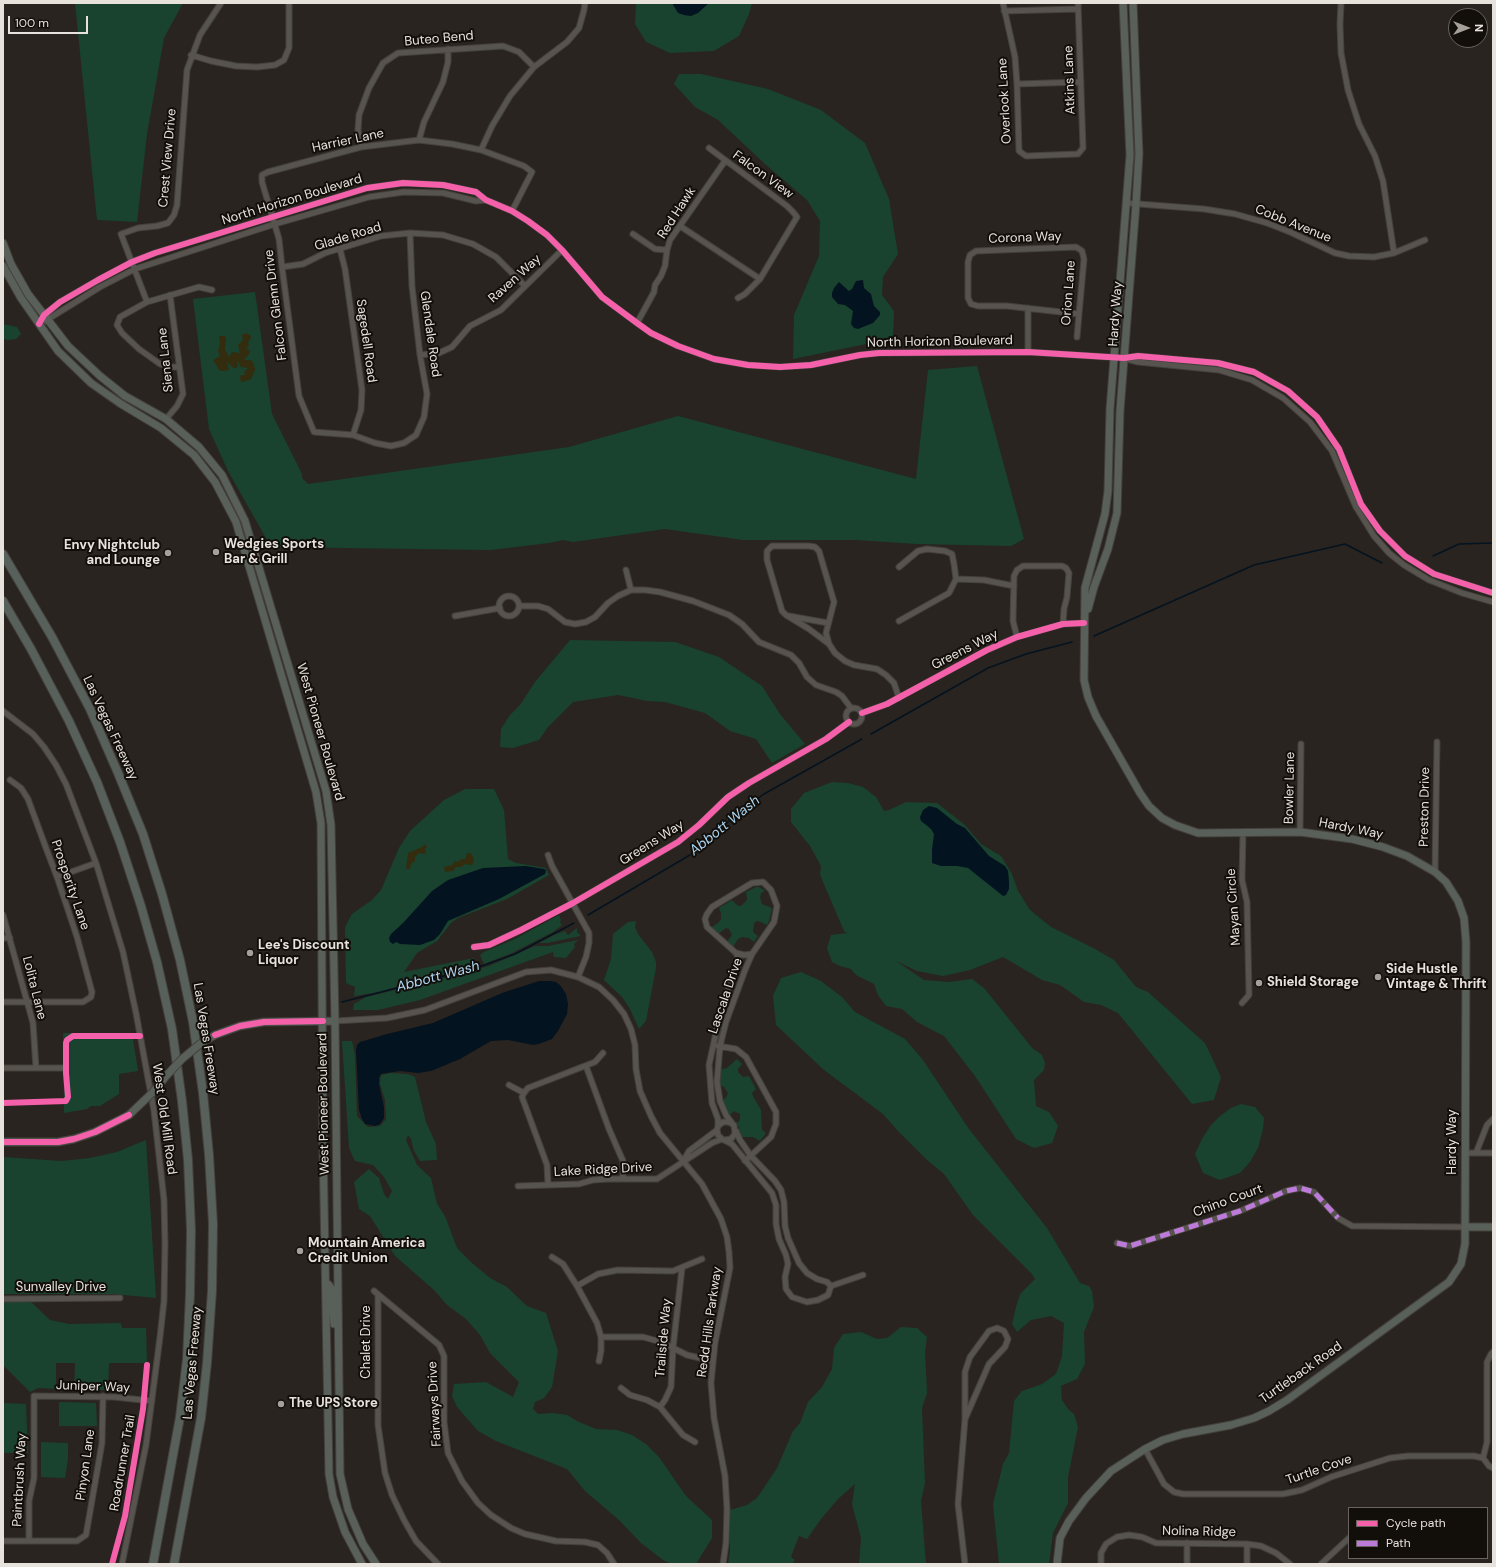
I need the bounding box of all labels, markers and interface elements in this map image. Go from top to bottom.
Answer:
scale bar [10,8,90,34]
north arrow [1448,8,1488,48]
text: 100 m [15,15,49,31]
text: N [1472,24,1486,32]
street label: Buteo Bend [404,28,474,50]
street label: Atkins Lane [1061,45,1079,115]
street label: Overlook Lane [995,58,1015,144]
street label: Crest View Drive [156,108,180,208]
street label: Harrier Lane [311,126,385,156]
street label: Falcon View [730,148,796,202]
street label: North Horizon Boulevard [220,171,364,229]
street label: Red Hawk [655,184,699,242]
street label: Cobb Avenue [1253,202,1333,246]
street label: Glade Road [313,219,383,255]
street label: Corona Way [988,229,1062,247]
street label: Falcon Glenn Drive [261,249,291,361]
street label: Raven Way [486,251,544,307]
street label: Orion Lane [1059,260,1079,326]
street label: Hardy Way [1106,281,1126,347]
street label: Glendale Road [416,290,444,378]
street label: Sagedell Road [352,298,380,384]
street label: Siena Lane [155,327,177,393]
street label: North Horizon Boulevard [867,333,1013,351]
place label: Wedgies Sports Bar & Grill [224,537,324,568]
place label: Envy Nightclub and Lounge [64,538,160,569]
marker: Wedgies Sports Bar & Grill [211,547,221,557]
marker: Envy Nightclub and Lounge [163,548,173,558]
street label: Greens Way [929,627,1001,673]
street label: West Pioneer Boulevard [293,661,347,803]
street label: Las Vegas Freeway [79,673,141,783]
street label: Bowler Lane [1282,752,1298,824]
street label: Preston Drive [1417,767,1433,847]
water label: Abbott Wash [686,793,764,859]
street label: Hardy Way [1317,815,1385,843]
street label: Greens Way [617,817,687,869]
street label: Prosperity Lane [47,838,93,932]
street label: Mayan Circle [1224,868,1244,946]
place label: Lee's Discount Liquor [258,938,350,969]
marker: Lee's Discount Liquor [245,948,255,958]
street label: Lolita Lane [19,955,49,1021]
street label: Lascala Drive [706,956,746,1036]
water label: Abbott Wash [395,958,481,996]
place label: Side Hustle Vintage & Thrift [1386,962,1487,993]
marker: Side Hustle Vintage & Thrift [1373,972,1383,982]
place label: Shield Storage [1267,975,1359,991]
marker: Shield Storage [1254,978,1264,988]
street label: Las Vegas Freeway [189,982,223,1096]
street label: West Pioneer Boulevard [315,1033,333,1175]
street label: West Old Mill Road [148,1062,180,1176]
street label: Hardy Way [1445,1109,1461,1175]
street label: Lake Ridge Drive [553,1160,653,1180]
street label: Chino Court [1191,1181,1265,1221]
place label: Mountain America Credit Union [308,1236,425,1267]
marker: Mountain America Credit Union [295,1246,305,1256]
street label: Redd Hills Parkway [695,1266,725,1378]
street label: Sunvalley Drive [16,1280,106,1296]
street label: Trailside Way [653,1298,675,1378]
street label: Chalet Drive [359,1305,375,1379]
street label: Las Vegas Freeway [180,1306,206,1420]
street label: Turtleback Road [1257,1339,1345,1407]
street label: Fairways Drive [425,1361,445,1447]
street label: Juniper Way [56,1378,130,1396]
place label: The UPS Store [289,1396,378,1412]
marker: The UPS Store [276,1399,286,1409]
street label: Roadrunner Trail [107,1414,139,1512]
street label: Pinyon Lane [73,1428,99,1502]
street label: Paintbrush Way [10,1433,30,1527]
street label: Turtle Cove [1284,1451,1354,1489]
legend [1348,1507,1488,1559]
text: Cycle path [1386,1515,1446,1531]
street label: Nolina Ridge [1162,1524,1236,1540]
text: Path [1386,1535,1411,1551]

